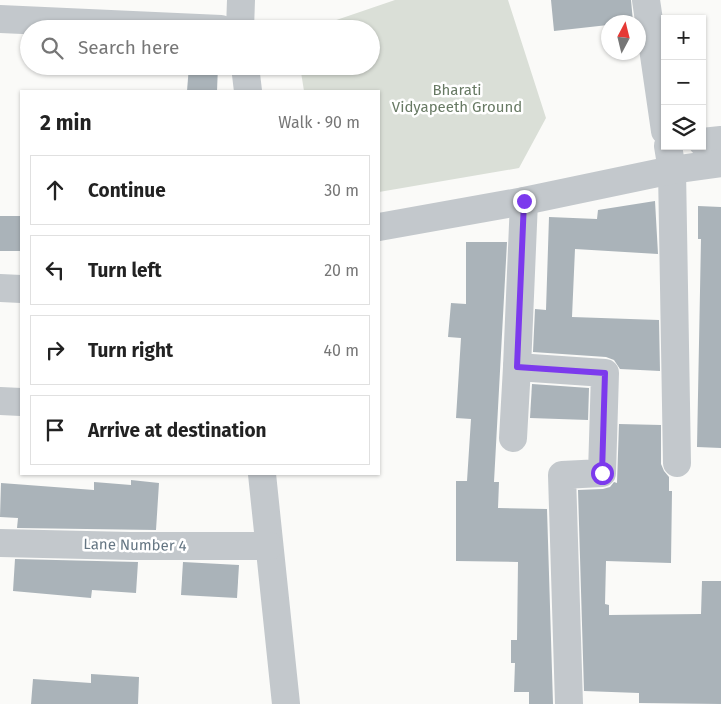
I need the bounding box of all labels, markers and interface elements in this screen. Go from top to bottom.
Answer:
north arrow [601,15,646,60]
map controls [661,15,706,150]
button: + [661,15,706,60]
search box [20,20,380,75]
icon: search [38,34,66,62]
text: Search here [78,36,179,59]
button: − [661,60,706,105]
park label: Bharati Vidyapeeth Ground [392,81,522,116]
button: layers [661,105,706,150]
text: 2 min [40,110,92,136]
text: Walk · 90 m [278,113,360,132]
icon: ahead [41,176,69,204]
text: Continue [88,179,166,202]
text: 30 m [324,181,359,200]
route end [513,190,536,213]
icon: left [41,256,69,284]
text: Turn left [88,259,162,282]
text: 20 m [324,261,359,280]
icon: right [41,336,69,364]
text: Turn right [88,339,173,362]
text: 40 m [324,341,359,360]
icon: arrive [41,416,69,444]
text: Arrive at destination [88,419,267,442]
route start [591,462,614,485]
street label: Lane Number 4 [83,535,187,555]

